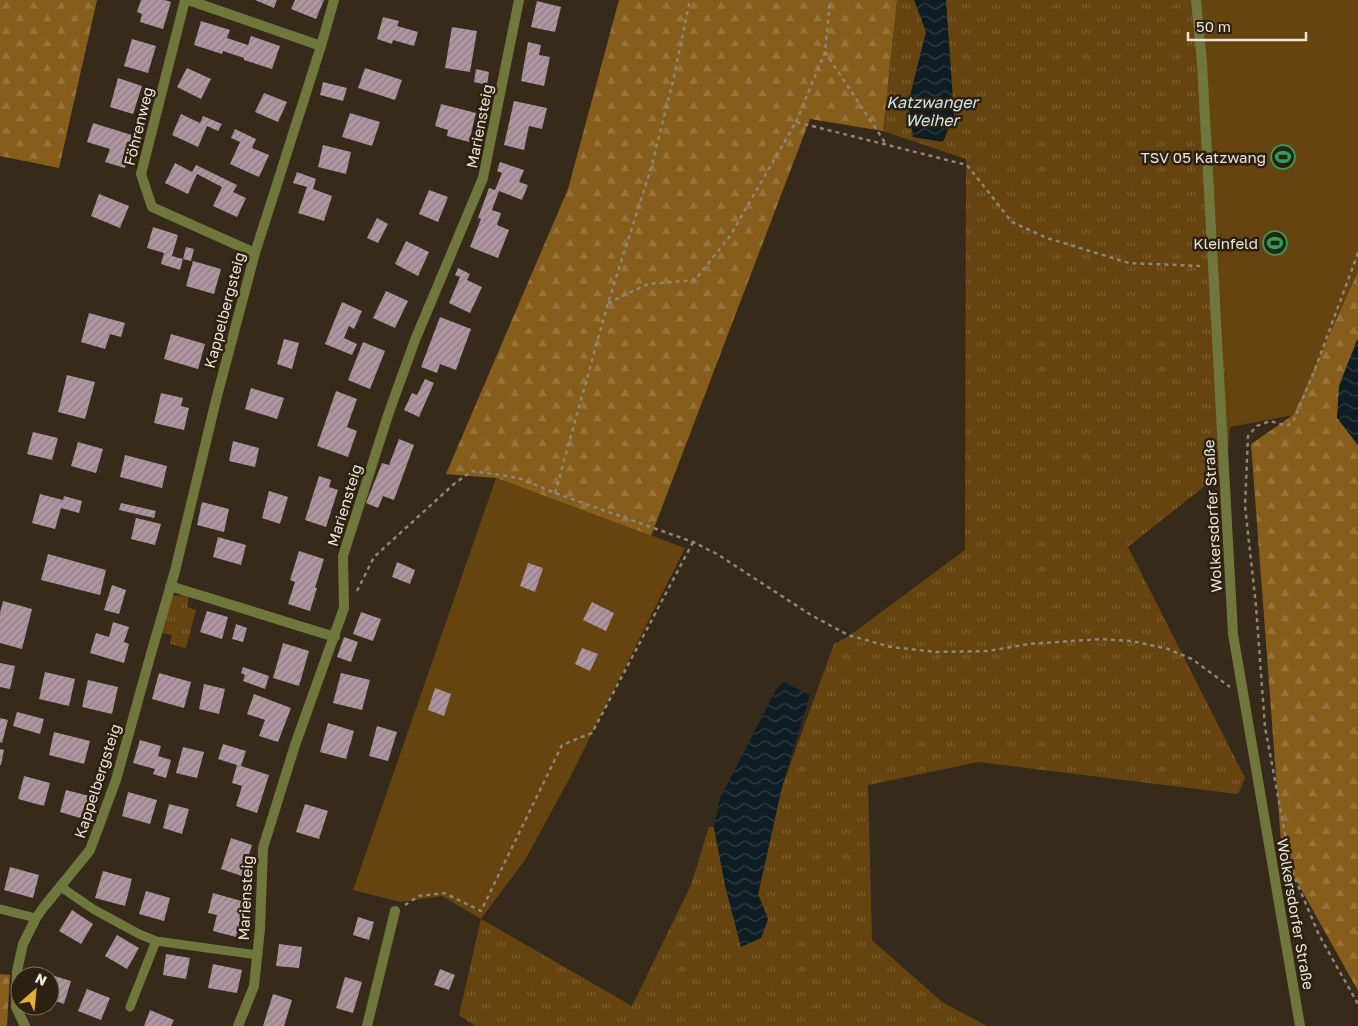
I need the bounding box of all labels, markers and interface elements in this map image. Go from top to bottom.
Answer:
scale bar [1188,10,1306,42]
text: 50 m [1196,17,1231,35]
street label: Mariensteig [462,83,496,169]
street label: Föhrenweg [120,85,156,167]
water label: Katzwanger Weiher [886,92,981,130]
sports icon: TSV 05 Katzwang [1270,144,1296,170]
place label: TSV 05 Katzwang [1141,148,1266,166]
sports icon: Kleinfeld [1262,230,1288,256]
place label: Kleinfeld [1193,234,1258,252]
street label: Kappelbergsteig [200,250,248,370]
street label: Wolkersdorfer Straße [1199,439,1225,593]
street label: Mariensteig [323,462,365,548]
street label: Kappelbergsteig [70,721,124,841]
street label: Wolkersdorfer Straße [1274,837,1318,991]
street label: Mariensteig [234,855,256,941]
north arrow [10,966,60,1016]
text: N [33,969,50,989]

